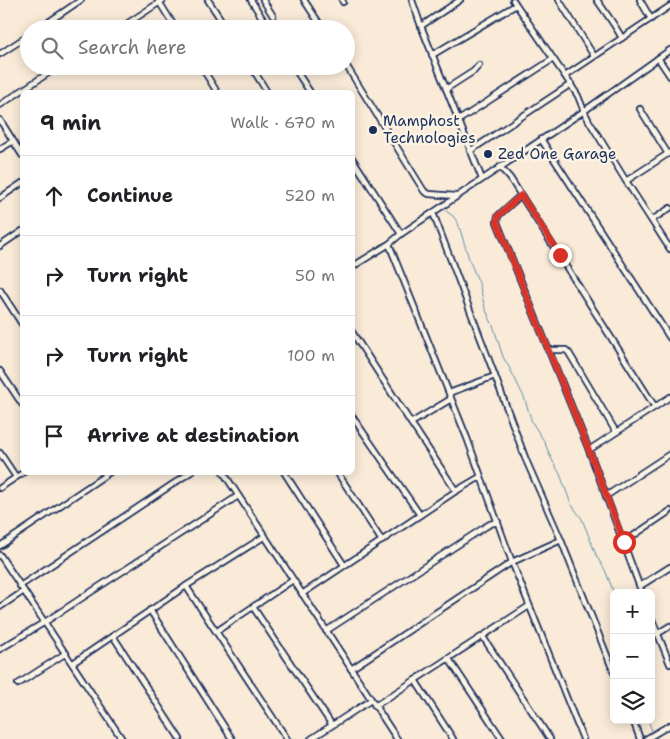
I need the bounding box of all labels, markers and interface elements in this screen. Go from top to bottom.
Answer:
search box [20,20,355,75]
icon: search [38,34,66,62]
text: Search here [78,35,187,60]
text: 9 min [40,109,101,137]
place label: Mamphost Technologies [383,111,476,148]
text: Walk · 670 m [230,112,335,133]
marker: Mamphost Technologies [367,124,379,136]
place label: Zed One Garage [498,144,616,164]
marker: Zed One Garage [482,148,494,160]
icon: ahead [40,182,68,210]
text: Continue [87,183,173,208]
text: 520 m [285,185,335,206]
route end [549,244,572,267]
icon: right [40,262,68,290]
text: Turn right [87,263,188,288]
text: 50 m [295,265,335,286]
icon: right [40,342,68,370]
text: Turn right [87,343,188,368]
text: 100 m [287,345,335,366]
icon: arrive [40,422,68,450]
text: Arrive at destination [87,423,299,448]
route start [613,531,636,554]
map controls [610,589,655,724]
button: + [610,589,655,634]
button: − [610,634,655,679]
button: layers [610,679,655,724]

